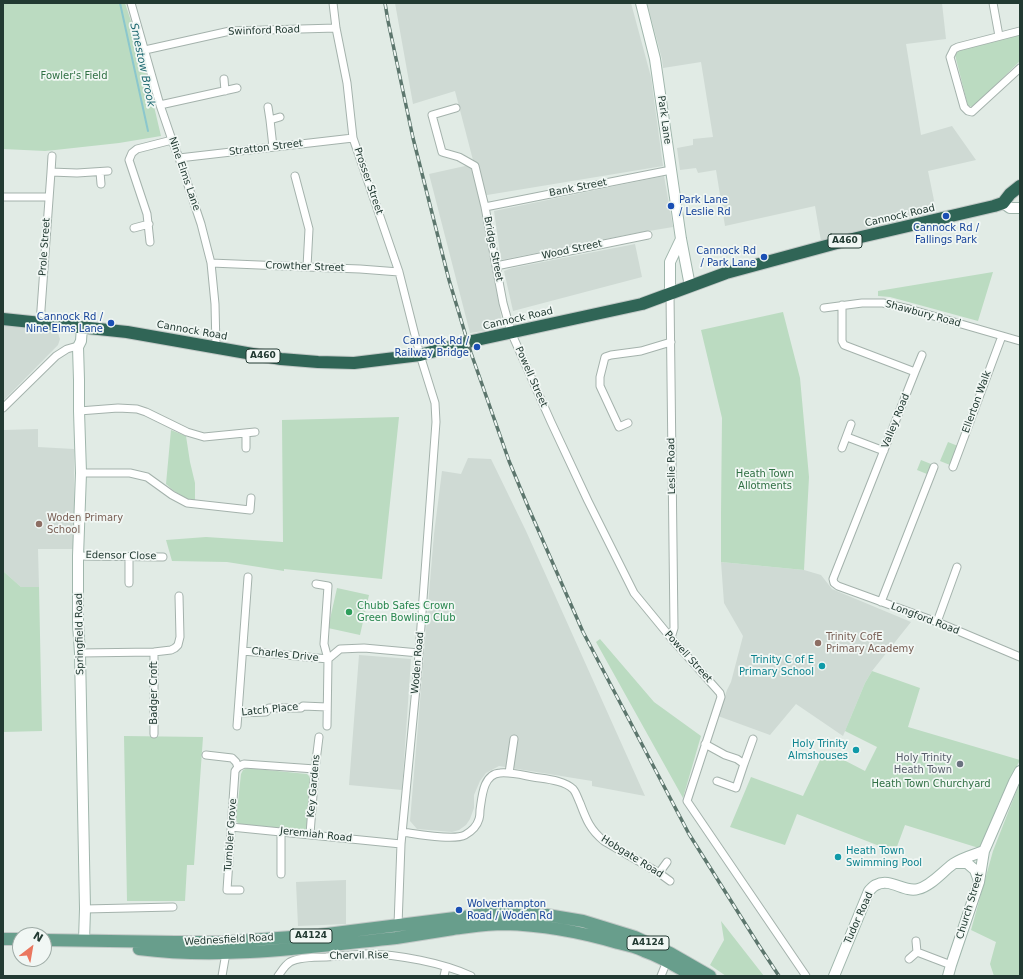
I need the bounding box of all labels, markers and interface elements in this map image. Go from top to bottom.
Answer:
water label: Smestow Brook [127,22,157,108]
street label: Swinford Road [228,24,300,38]
park label: Fowler's Field [41,70,107,82]
street label: Park Lane [655,95,673,145]
street label: Nine Elms Lane [166,135,202,213]
street label: Stratton Street [228,138,304,158]
street label: Prosser Street [351,146,385,216]
street label: Bank Street [548,177,608,199]
place label: Park Lane / Leslie Rd [679,194,730,218]
marker: Park Lane / Leslie Rd [666,201,676,211]
street label: Cannock Road [864,202,936,230]
marker: Cannock Rd / Fallings Park [941,211,951,221]
street label: Bridge Street [481,215,505,283]
street label: Prole Street [37,217,53,277]
place label: Cannock Rd / Fallings Park [913,222,979,246]
road number: A460 [828,234,862,248]
street label: Wood Street [541,238,603,262]
place label: Cannock Rd / Park Lane [696,245,756,268]
marker: Cannock Rd / Park Lane [759,252,769,262]
street label: Crowther Street [265,260,345,274]
street label: Shawbury Road [884,298,962,330]
street label: Cannock Road [482,305,554,333]
place label: Cannock Rd / Nine Elms Lane [26,311,103,334]
marker: Cannock Rd / Nine Elms Lane [106,318,116,328]
street label: Cannock Road [156,319,228,343]
place label: Cannock Rd / Railway Bridge [395,335,469,358]
marker: Cannock Rd / Railway Bridge [472,342,482,352]
street label: Powell Street [512,345,550,409]
road number: A460 [246,349,280,363]
street label: Ellerton Walk [960,369,994,435]
street label: Valley Road [880,392,912,450]
street label: Leslie Road [666,438,678,494]
park label: Heath Town Allotments [736,468,794,492]
place label: Woden Primary School [47,512,123,536]
marker: Woden Primary School [34,519,44,529]
street label: Edensor Close [85,549,157,563]
street label: Springfield Road [73,593,87,675]
place label: Chubb Safes Crown Green Bowling Club [357,600,455,624]
street label: Longford Road [889,600,961,638]
marker: Chubb Safes Crown Green Bowling Club [344,607,354,617]
street label: Powell Street [662,629,714,685]
street label: Woden Road [409,631,427,695]
place label: Trinity CofE Primary Academy [826,631,914,654]
marker: Trinity CofE Primary Academy [813,638,823,648]
street label: Charles Drive [251,646,319,664]
place label: Trinity C of E Primary School [739,654,814,678]
street label: Badger Croft [148,661,160,725]
marker: Trinity C of E Primary School [817,661,827,671]
street label: Latch Place [241,701,299,719]
place label: Holy Trinity Almshouses [788,738,848,762]
marker: Holy Trinity Almshouses [851,745,861,755]
place label: Holy Trinity Heath Town [894,752,952,776]
street label: Key Gardens [305,754,323,818]
marker: Holy Trinity Heath Town [955,759,965,769]
park label: Heath Town Churchyard [871,778,991,790]
street label: Tumbler Grove [222,798,240,872]
street label: Jeremiah Road [279,825,353,845]
street label: Hobgate Road [599,833,665,881]
place label: Heath Town Swimming Pool [846,845,922,868]
marker: Heath Town Swimming Pool [833,852,843,862]
street label: Church Street [954,871,986,941]
street label: Tudor Road [842,890,876,946]
place label: Wolverhampton Road / Woden Rd [467,898,553,922]
marker: Wolverhampton Road / Woden Rd [454,905,464,915]
north arrow [12,927,52,967]
text: N [31,929,45,945]
road number: A4124 [290,929,332,943]
street label: Wednesfield Road [184,932,274,948]
road number: A4124 [627,936,669,950]
street label: Chervil Rise [329,949,389,963]

